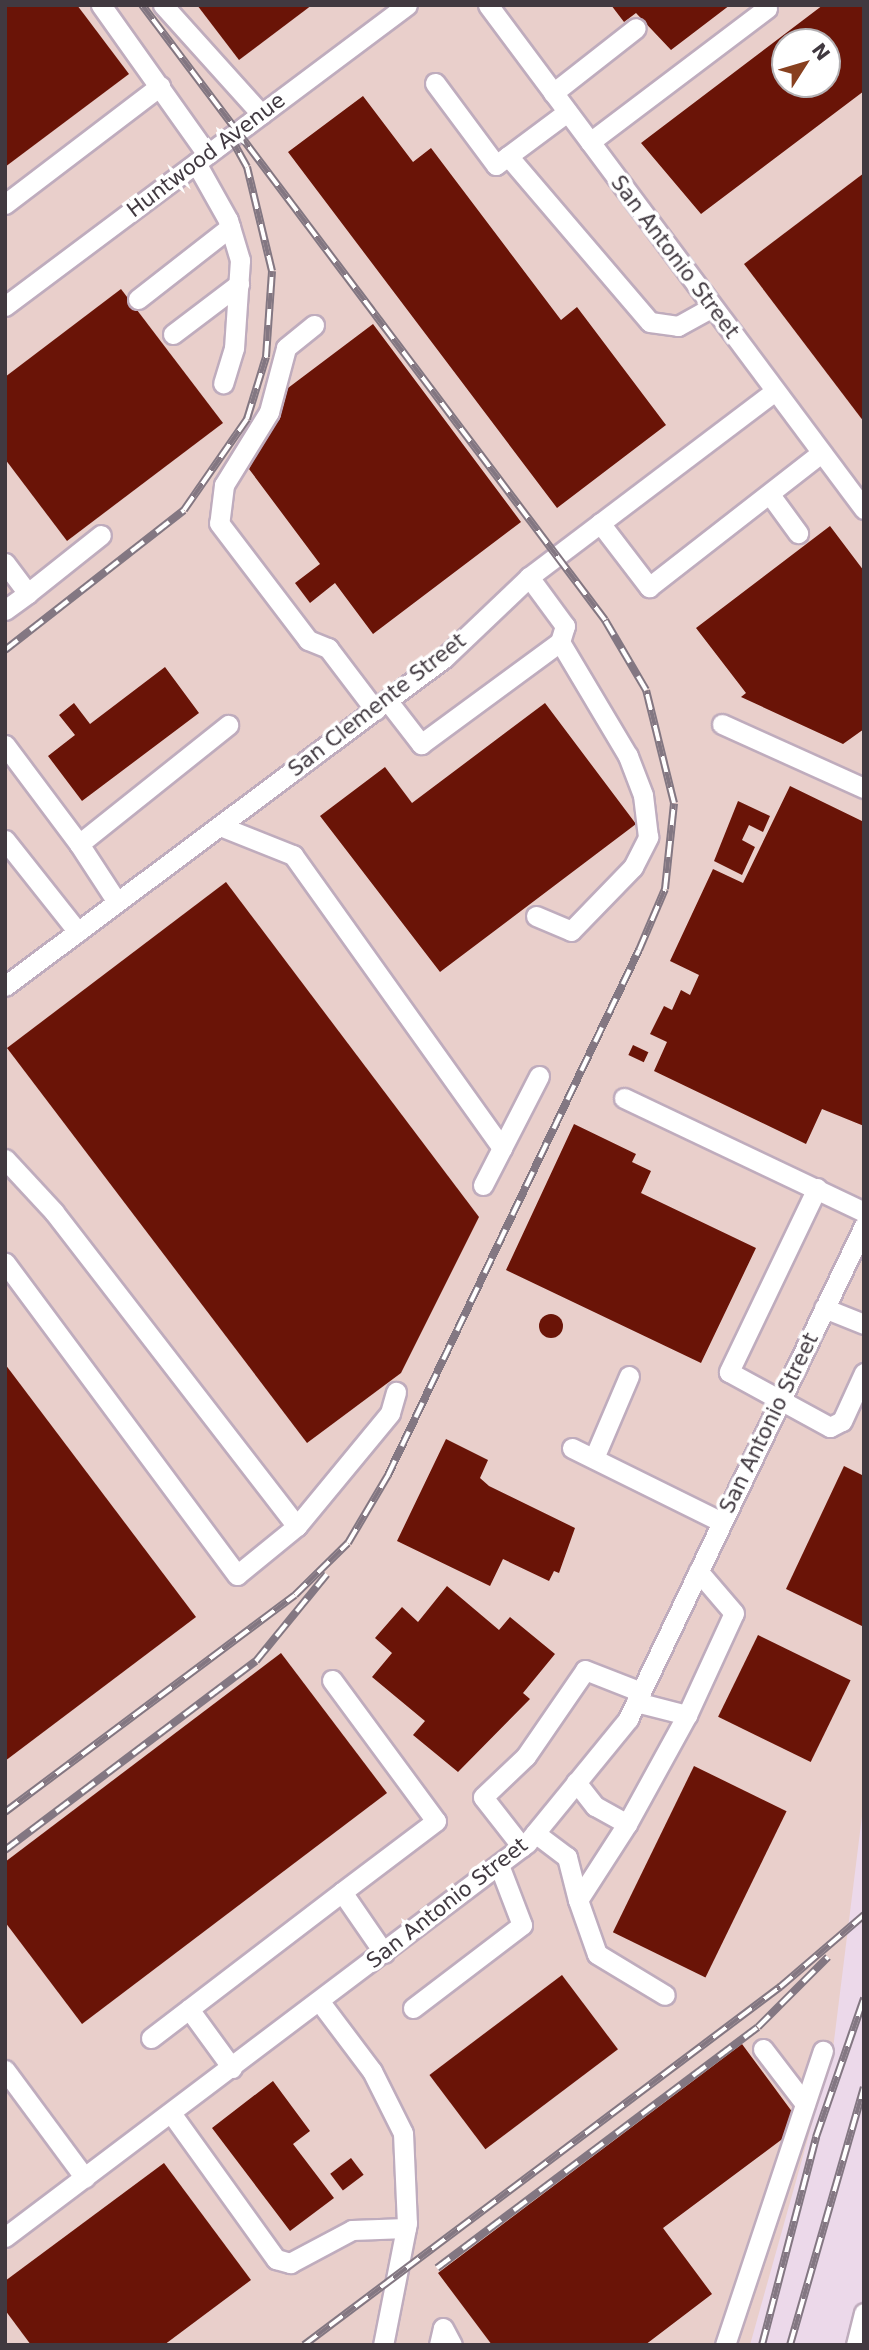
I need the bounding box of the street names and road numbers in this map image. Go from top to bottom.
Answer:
street label: Huntwood Avenue [122,87,290,223]
street label: San Antonio Street [606,171,744,343]
street label: San Clemente Street [283,628,471,782]
street label: San Antonio Street [714,1329,824,1517]
street label: San Antonio Street [361,1832,533,1974]

